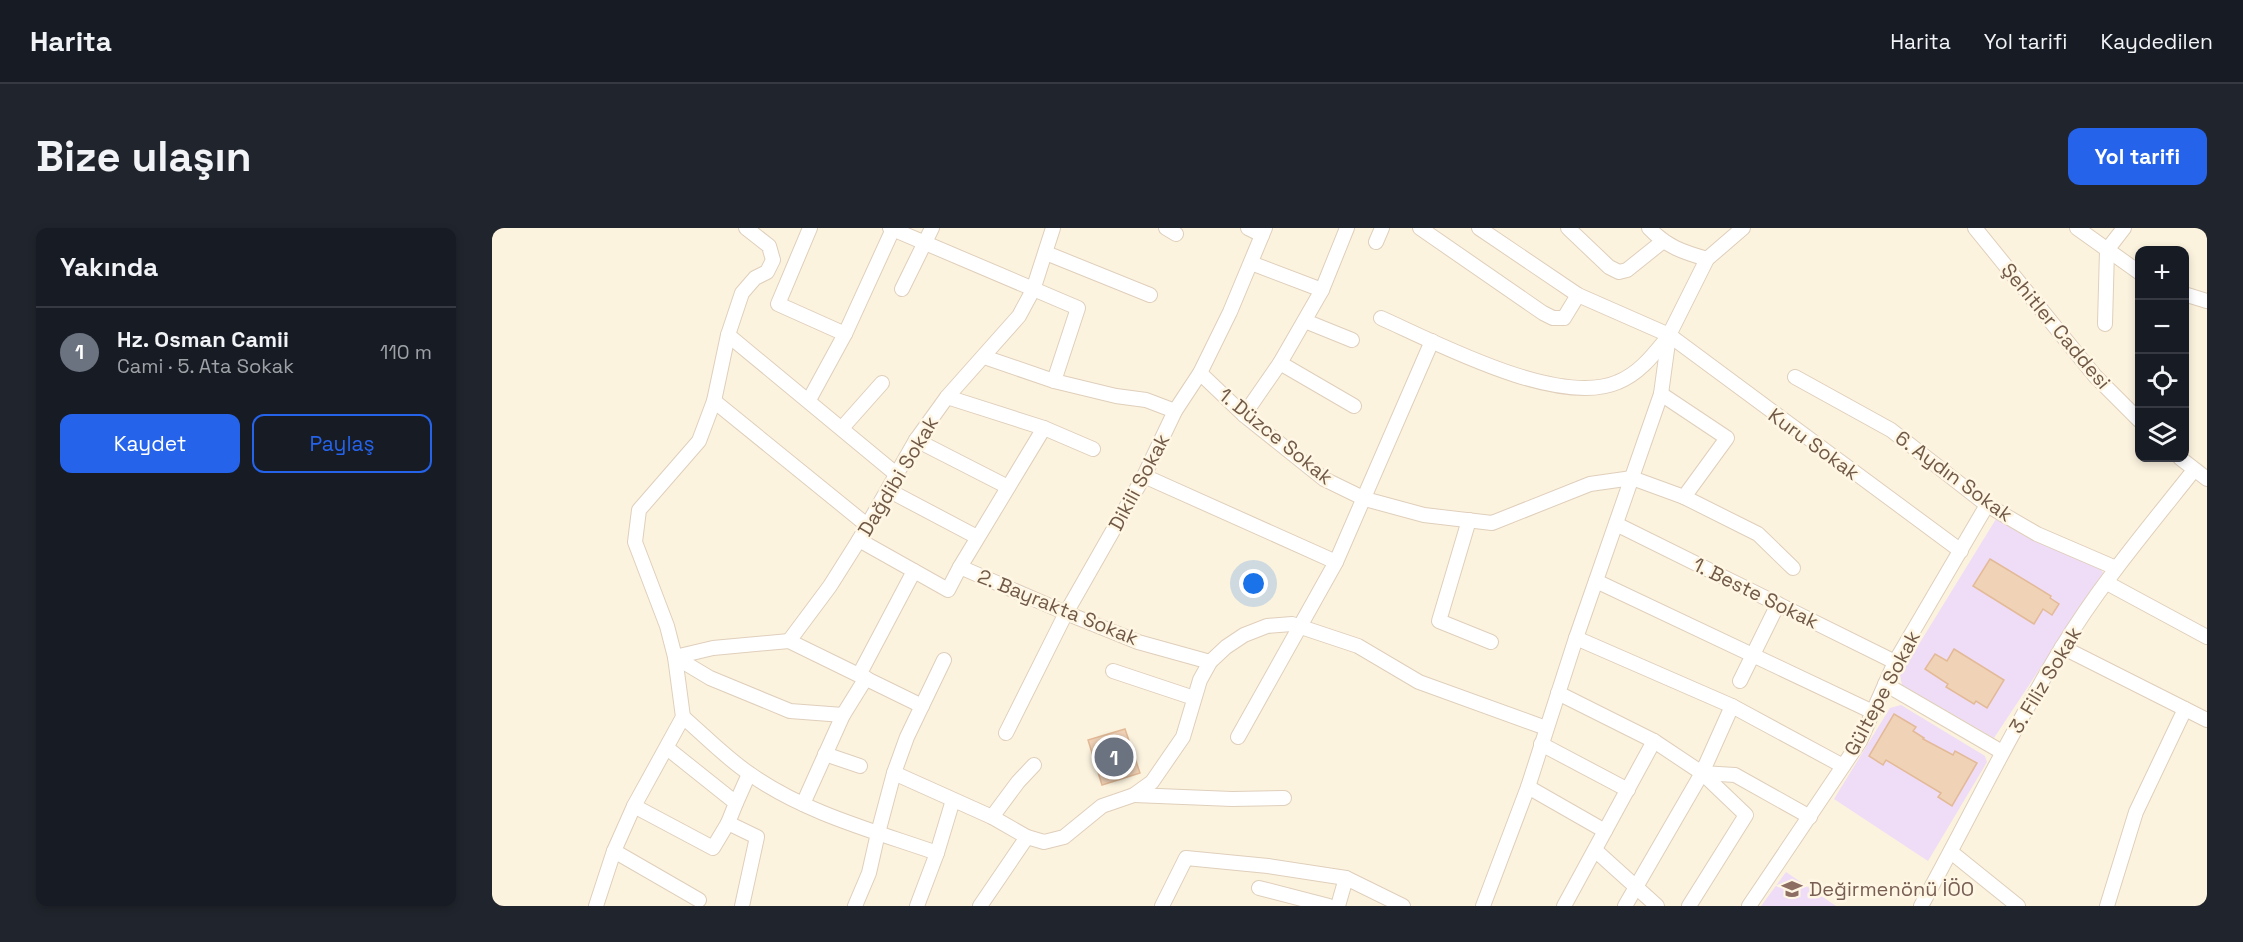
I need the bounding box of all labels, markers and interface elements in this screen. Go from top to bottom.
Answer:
text: Harita [30,23,112,59]
text: Harita [1890,28,1951,55]
text: Yol tarifi [1984,28,2067,55]
text: Kaydedilen [2100,28,2213,55]
button: Yol tarifi [2068,128,2207,185]
text: Bize ulaşın [36,130,252,183]
map controls [2135,246,2189,462]
button: + [2135,246,2189,300]
text: Yakında [60,250,158,284]
street label: Şehitler Caddesi [1996,258,2116,394]
button: − [2135,300,2189,354]
text: Hz. Osman Camii [117,325,289,353]
text: 1 [75,339,84,365]
text: 110 m [380,339,432,365]
text: Cami · 5. Ata Sokak [117,353,294,379]
button: locate [2135,354,2189,408]
street label: 1. Düzce Sokak [1214,382,1339,490]
street label: Kuru Sokak [1763,402,1865,486]
button: layers [2135,408,2189,462]
street label: Dağdibi Sokak [852,411,944,541]
button: Kaydet [60,414,240,473]
button: Paylaş [252,414,432,473]
street label: 6. Aydın Sokak [1890,425,2018,527]
street label: Dikili Sokak [1103,429,1176,535]
street label: 1. Beste Sokak [1689,551,1823,635]
street label: 2. Bayrakta Sokak [974,563,1142,651]
your location [1239,569,1268,598]
street label: 3. Filiz Sokak [2003,622,2087,738]
street label: Gültepe Sokak [1838,626,1926,760]
pin: 1 [1094,734,1134,780]
place label: Değirmenönü İÖO [1809,876,1974,902]
school or university icon: Değirmenönü İÖO [1780,877,1804,901]

